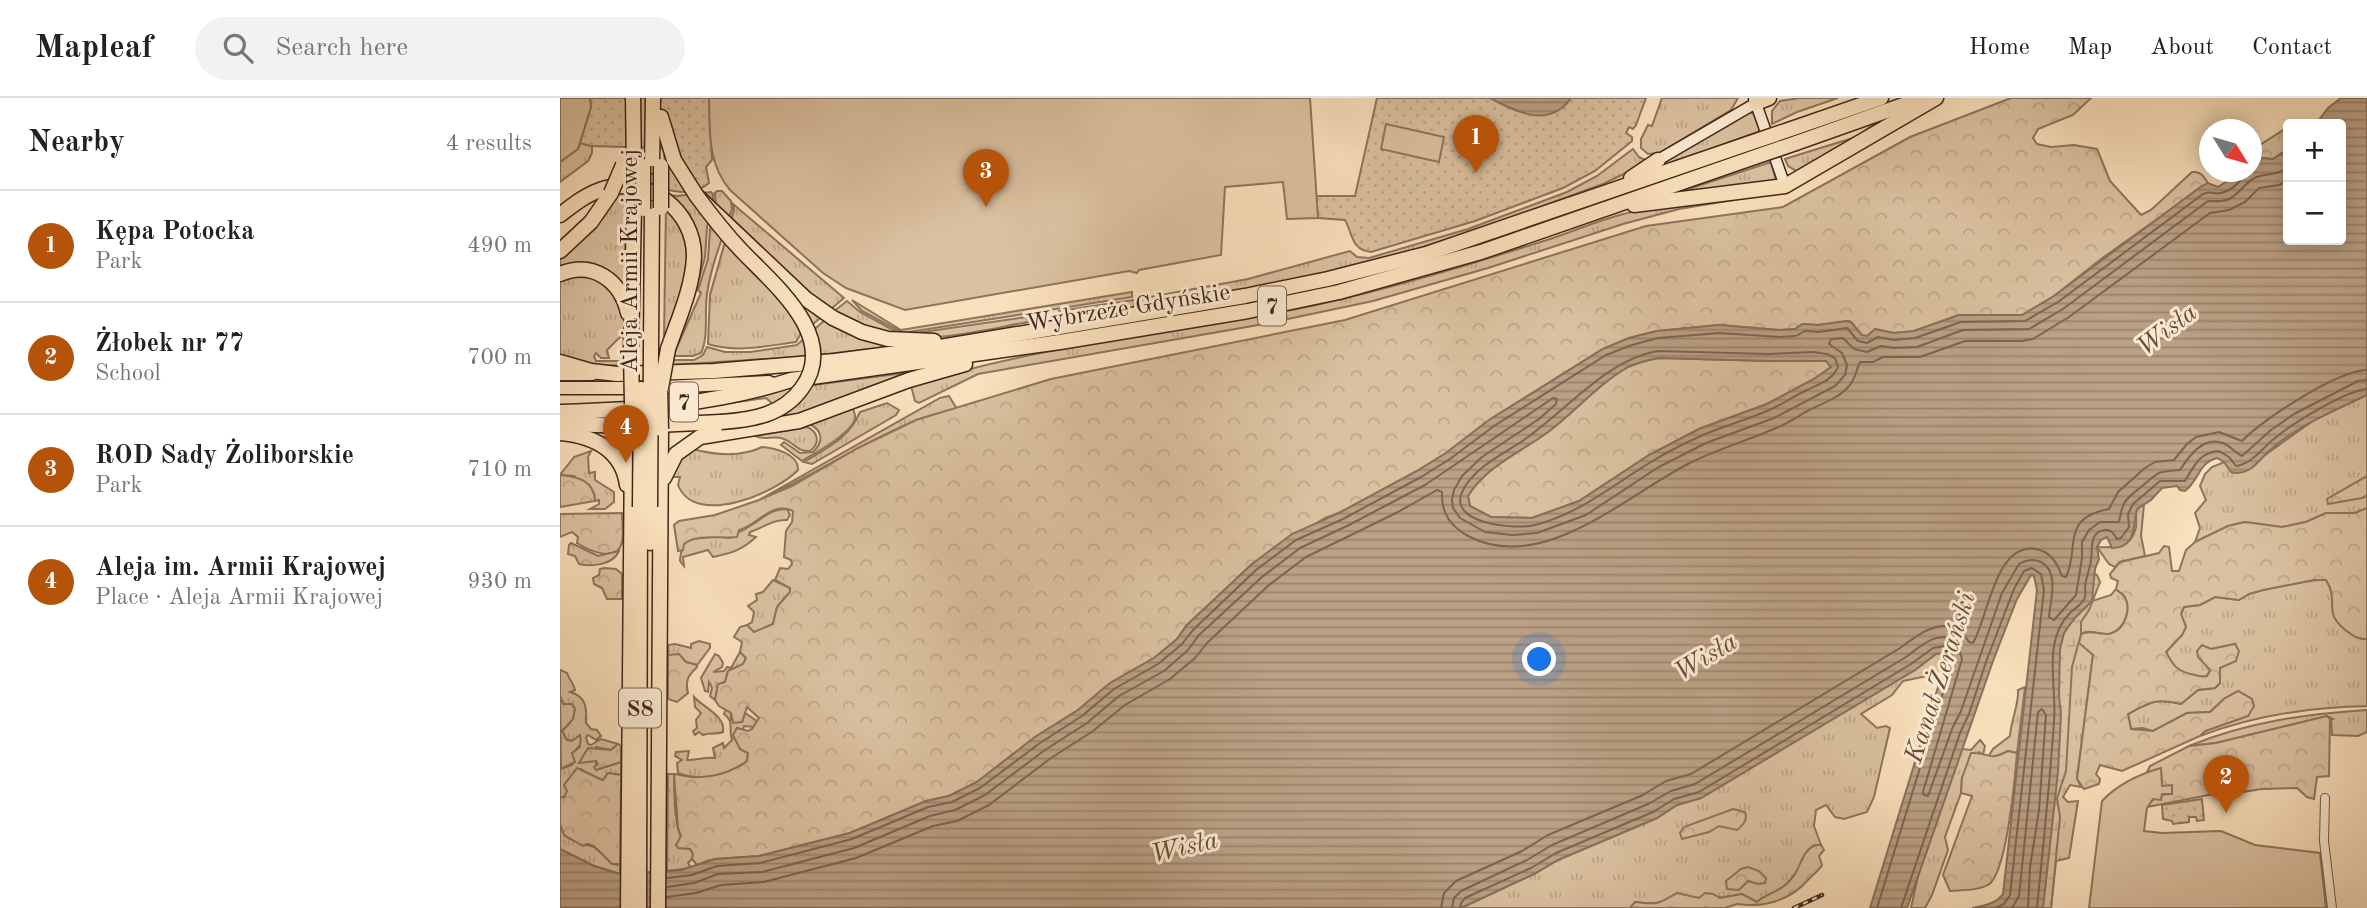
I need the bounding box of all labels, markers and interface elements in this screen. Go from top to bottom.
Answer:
search box [195,17,685,80]
icon: search [219,29,257,67]
text: Mapleaf [35,32,153,65]
text: Search here [275,35,408,61]
text: Home [1969,36,2030,60]
text: Map [2068,36,2112,60]
text: About [2150,36,2214,60]
text: Contact [2252,36,2332,60]
pin: 1 [1453,115,1499,173]
north arrow [2199,119,2262,182]
map controls [2283,119,2346,245]
button: + [2283,119,2346,182]
text: Nearby [28,128,125,158]
text: 4 results [446,132,532,155]
street label: Aleja Armii Krajowej [619,149,643,373]
pin: 3 [963,149,1009,207]
button: − [2283,182,2346,245]
text: Kępa Potocka [95,219,254,245]
text: 1 [44,234,58,257]
text: 490 m [467,234,532,257]
text: Park [95,250,142,273]
street label: Wybrzeże Gdyńskie [1025,281,1232,337]
road number: 7 [1258,286,1286,326]
water label: Wisła [2132,300,2202,362]
text: Żłobek nr 77 [95,331,244,357]
text: 2 [44,346,58,369]
text: 700 m [467,346,532,369]
text: School [95,362,161,385]
road number: 7 [670,382,698,422]
pin: 4 [603,405,649,463]
text: ROD Sady Żoliborskie [95,443,354,469]
text: 3 [44,458,58,481]
text: 710 m [467,458,532,481]
text: Park [95,474,142,497]
text: Aleja im. Armii Krajowej [95,555,386,581]
text: 4 [44,570,58,593]
text: 930 m [467,570,532,593]
text: Place · Aleja Armii Krajowej [95,586,383,609]
water label: Kanał Żerański [1897,587,1981,767]
water label: Wisła [1670,629,1742,686]
your location [1522,642,1556,676]
road number: S8 [619,688,661,728]
pin: 2 [2203,755,2249,813]
water label: Wisła [1148,828,1221,868]

